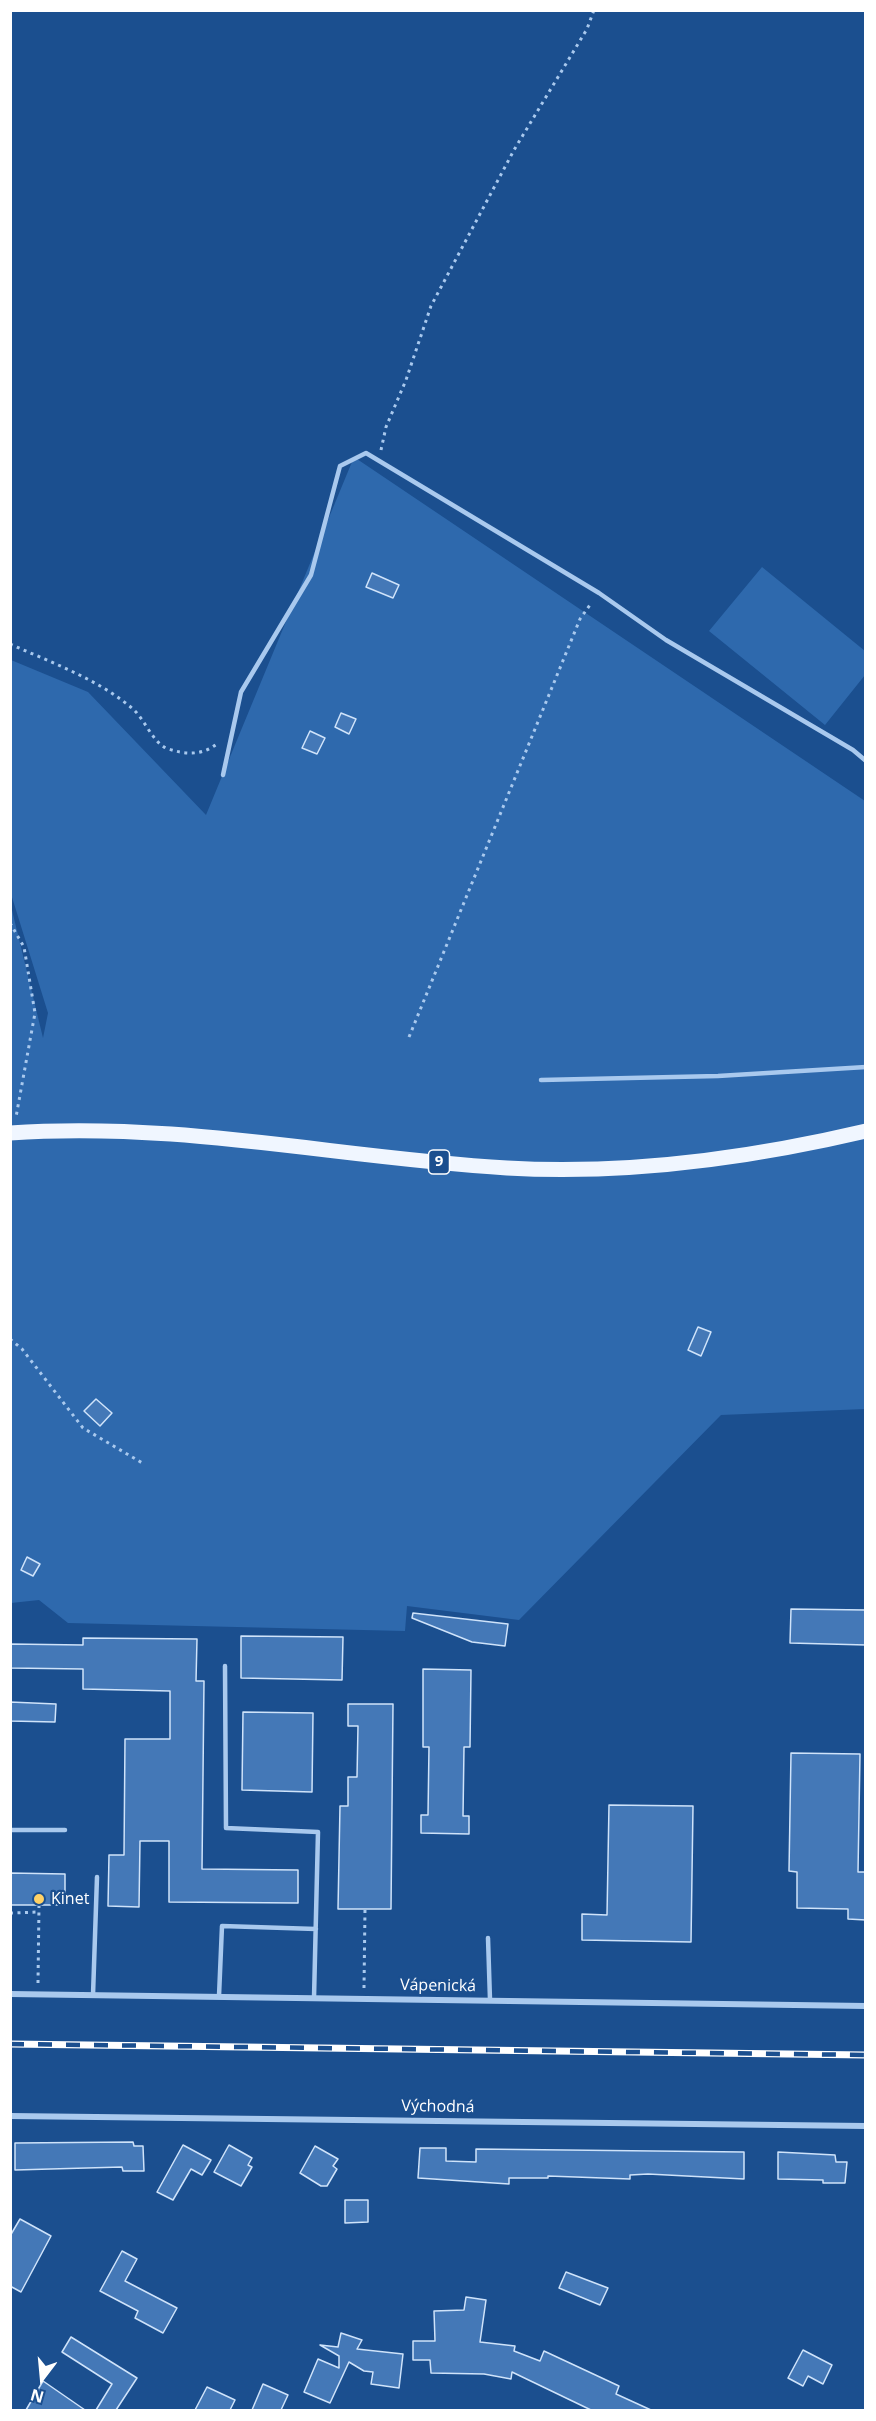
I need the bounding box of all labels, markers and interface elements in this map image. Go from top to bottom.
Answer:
road number: 9 [428,1150,450,1174]
place label: Kinet [51,1889,89,1909]
marker: Kinet [32,1892,46,1906]
street label: Vápenická [400,1976,476,1996]
street label: Východná [401,2097,475,2117]
north arrow [12,2349,72,2409]
text: N [28,2384,46,2409]

